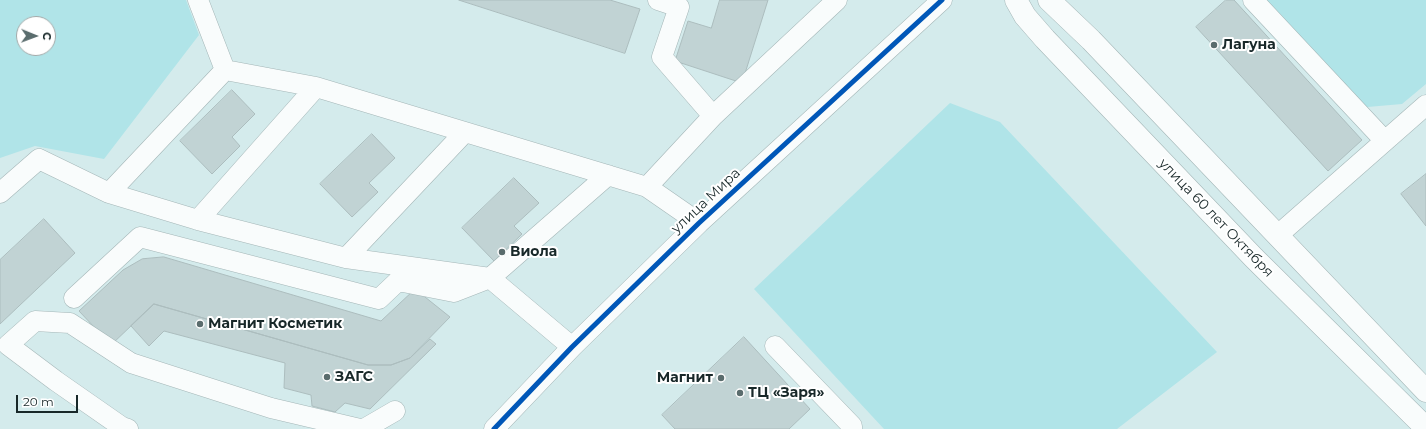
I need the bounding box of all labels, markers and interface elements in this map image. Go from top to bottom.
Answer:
north arrow [16,16,56,56]
text: С [40,32,54,40]
place label: Лагуна [1222,37,1276,53]
marker: Лагуна [1209,40,1219,50]
street label: улица 60 лет Октября [1155,155,1277,281]
street label: улица Мира [668,165,744,237]
place label: Виола [510,244,557,260]
marker: Виола [497,247,507,257]
place label: Магнит Косметик [208,316,342,332]
marker: Магнит Косметик [195,319,205,329]
place label: ЗАГС [335,369,373,385]
place label: Магнит [657,370,713,386]
marker: ЗАГС [322,372,332,382]
marker: Магнит [716,373,726,383]
place label: ТЦ «Заря» [748,385,824,401]
scale bar [18,387,80,413]
marker: ТЦ «Заря» [735,388,745,398]
text: 20 m [23,394,54,409]

